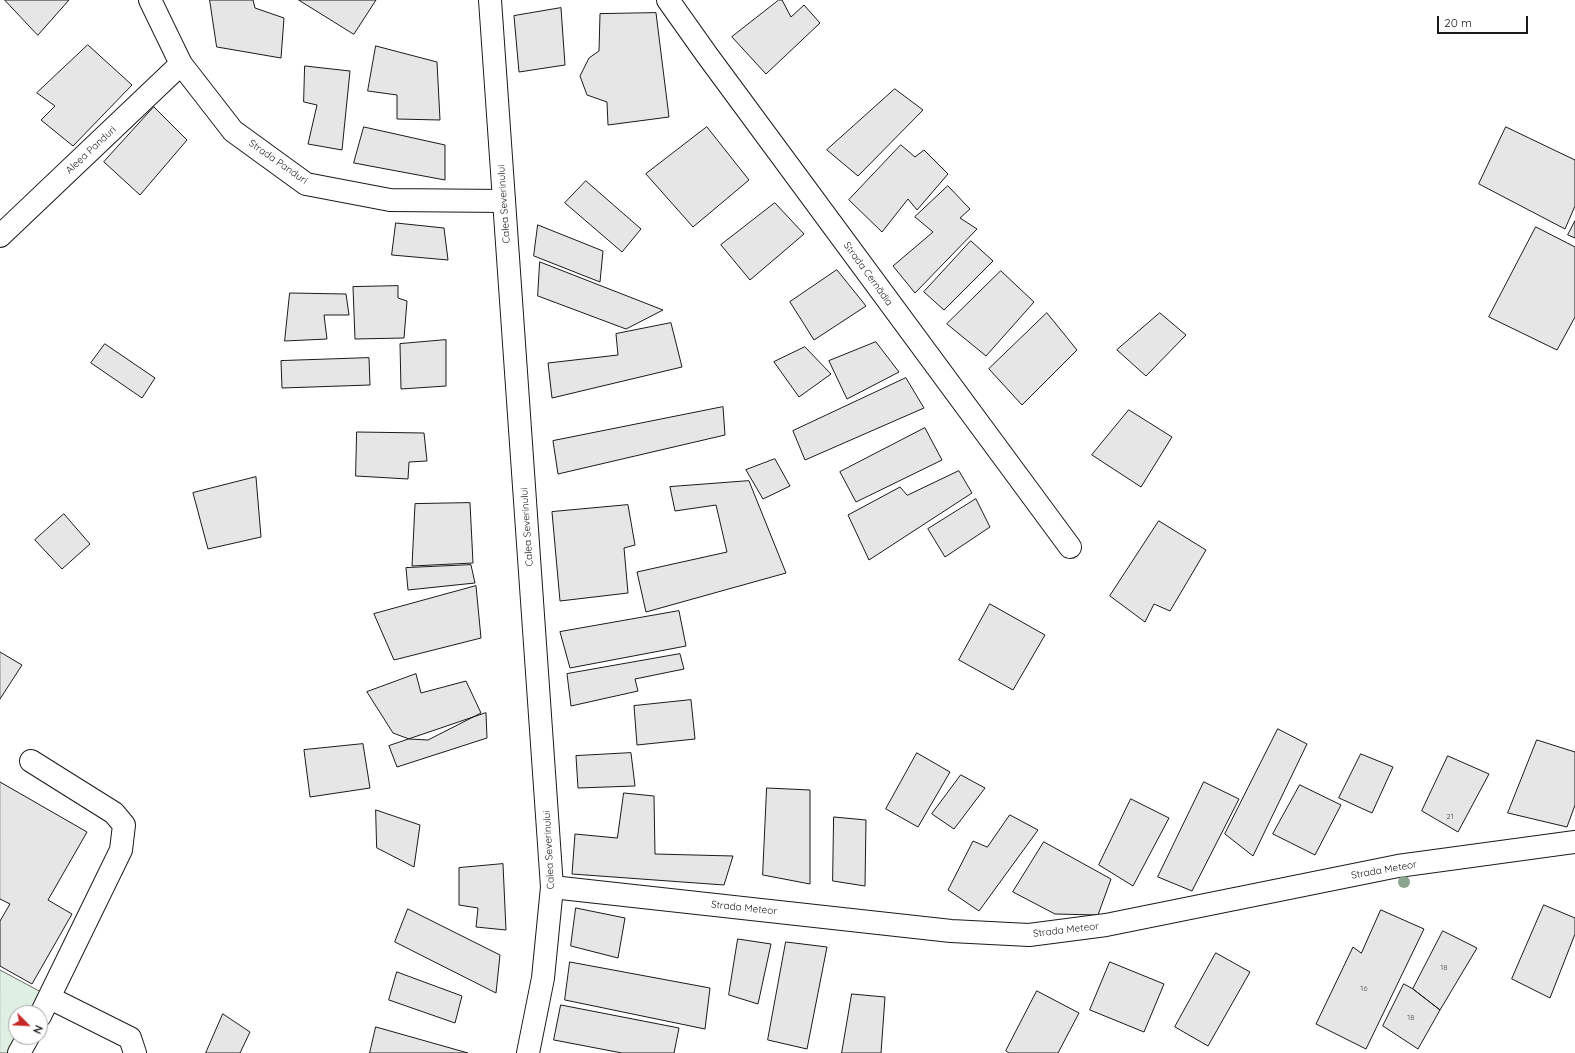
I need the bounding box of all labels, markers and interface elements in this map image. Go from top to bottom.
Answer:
scale bar [1439,8,1530,34]
text: 20 m [1444,15,1472,30]
street label: Aleea Panduri [63,124,119,176]
street label: Strada Panduri [246,137,310,187]
street label: Calea Severinului [495,164,513,244]
street label: Strada Cernădia [841,240,895,308]
street label: Calea Severinului [518,487,536,567]
street label: Calea Severinului [541,810,557,890]
house number: 21 [1446,812,1454,822]
street label: Strada Meteor [1350,858,1418,882]
street label: Strada Meteor [710,899,778,917]
street label: Strada Meteor [1032,920,1100,940]
house number: 18 [1440,963,1448,973]
house number: 16 [1360,984,1368,994]
north arrow [8,1005,48,1045]
house number: 18 [1407,1013,1415,1023]
text: N [30,1023,46,1036]

